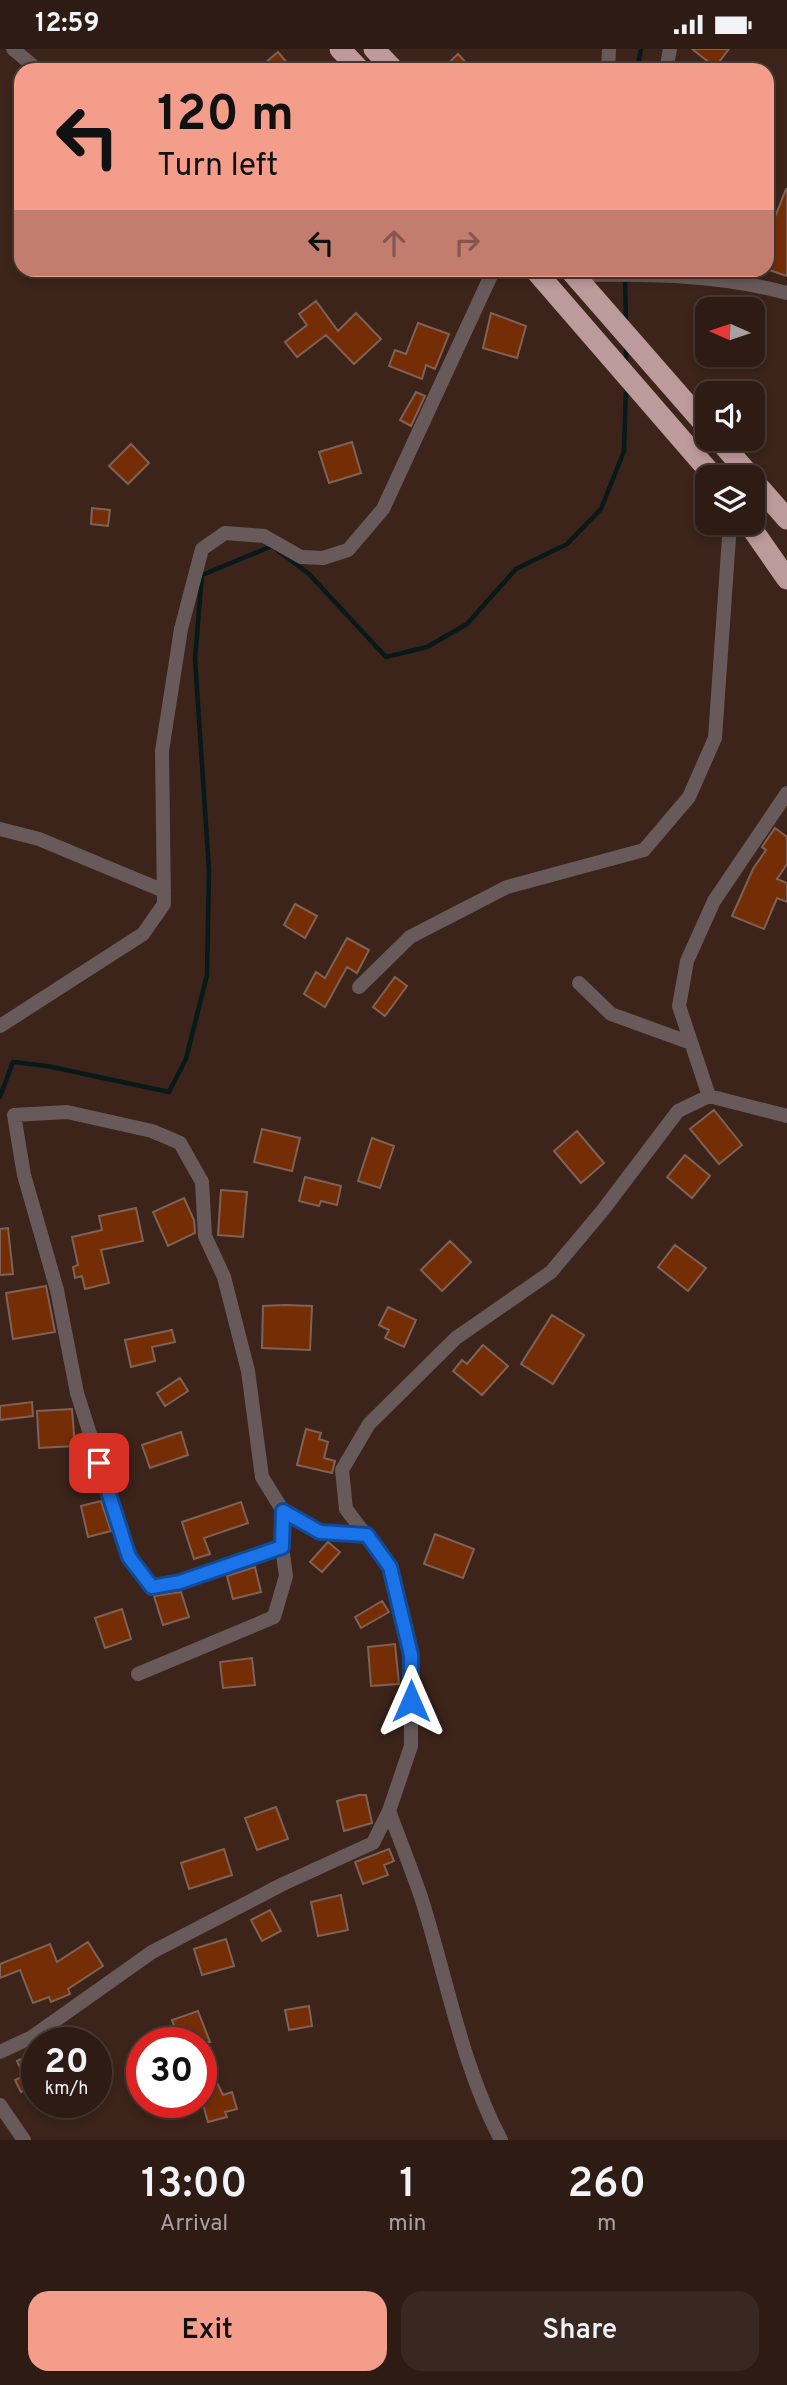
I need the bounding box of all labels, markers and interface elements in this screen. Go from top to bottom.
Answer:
text: 12:59 [35,8,100,41]
text: 120 m [157,86,294,148]
icon: left [42,91,133,182]
text: Turn left [157,147,278,187]
icon: left [302,224,340,262]
icon: ahead [375,224,413,262]
icon: right [448,224,486,262]
north arrow [695,297,765,367]
map controls [695,297,765,535]
button: sound [695,381,765,451]
button: layers [695,465,765,535]
pin [69,1433,129,1493]
icon: arrive [80,1444,118,1482]
position arrow [374,1664,448,1738]
speed limit sign: 30 [126,2027,217,2118]
text: 20 [44,2041,89,2085]
text: km/h [45,2078,88,2101]
text: 13:00 [141,2159,247,2212]
text: 1 [399,2159,416,2212]
text: 260 [567,2159,646,2212]
text: Arrival [160,2210,228,2239]
text: min [388,2210,427,2239]
text: m [597,2210,616,2239]
button: Exit [28,2291,387,2371]
button: Share [401,2291,759,2371]

